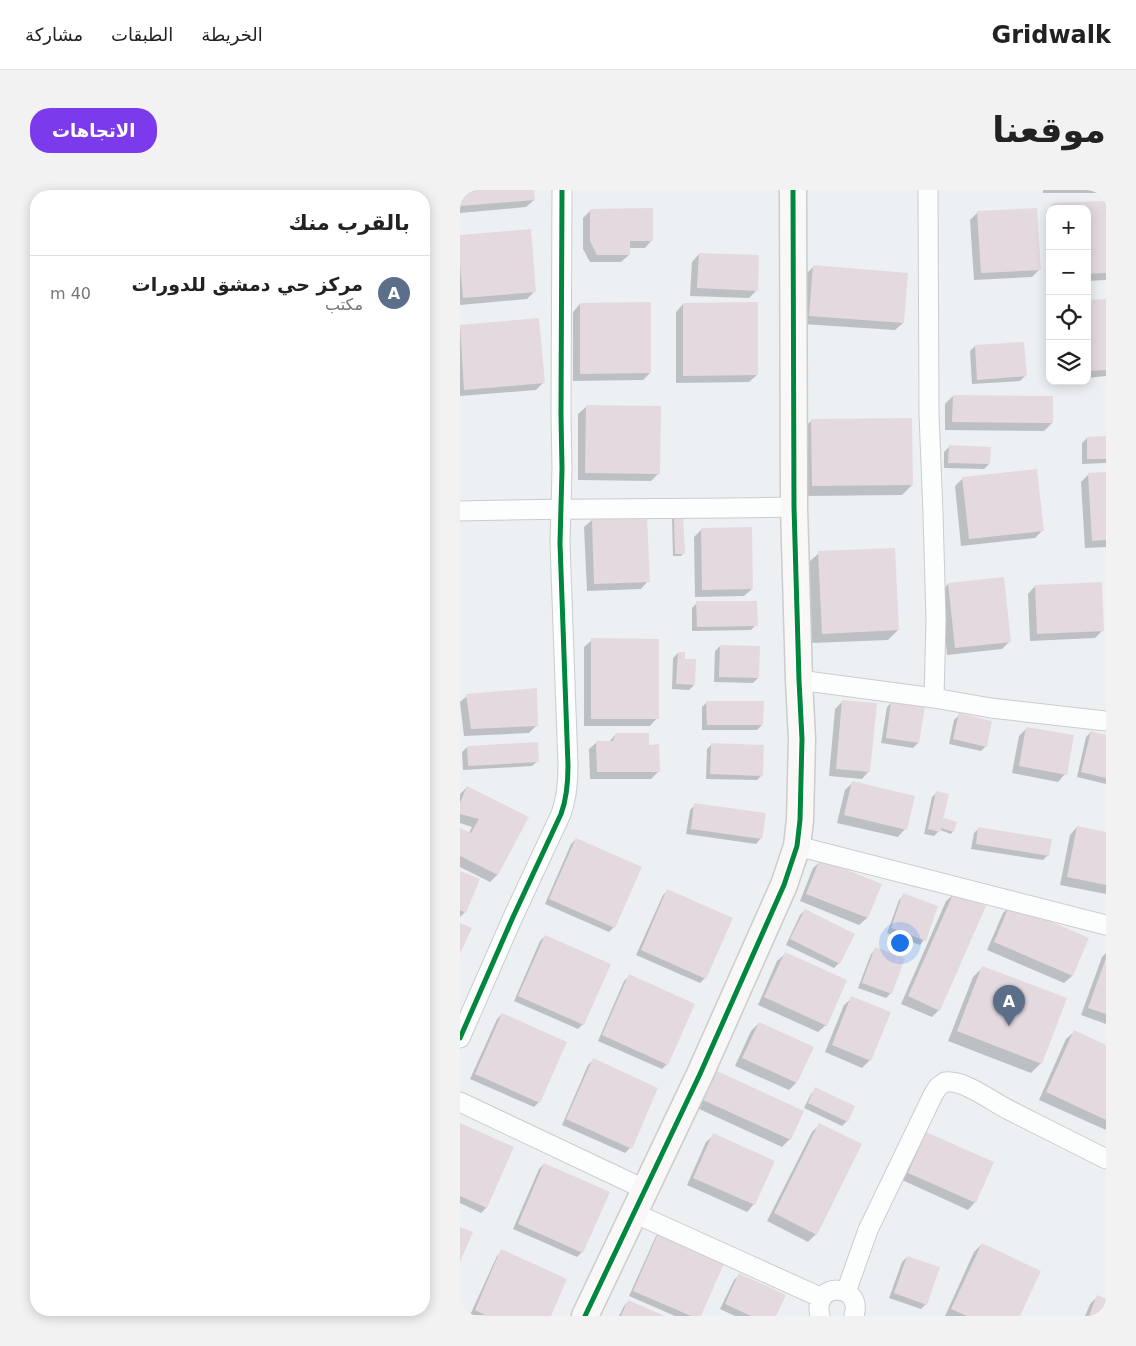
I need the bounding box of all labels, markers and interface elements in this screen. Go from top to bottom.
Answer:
text: Gridwalk [992,21,1111,49]
text: مشاركة [25,24,83,45]
text: الطبقات [111,24,173,45]
text: الخريطة [201,24,263,45]
button: الاتجاهات [30,108,157,153]
text: موقعنا [992,110,1106,150]
map controls [1046,205,1091,385]
button: + [1046,205,1091,250]
text: بالقرب منك [289,211,410,235]
button: − [1046,250,1091,295]
text: مركز حي دمشق للدورات [132,273,363,295]
text: 40 m [50,284,91,303]
text: A [388,284,400,303]
text: مكتب [325,295,363,314]
button: locate [1046,295,1091,340]
button: layers [1046,340,1091,385]
your location [887,930,913,956]
pin: A [993,985,1025,1026]

